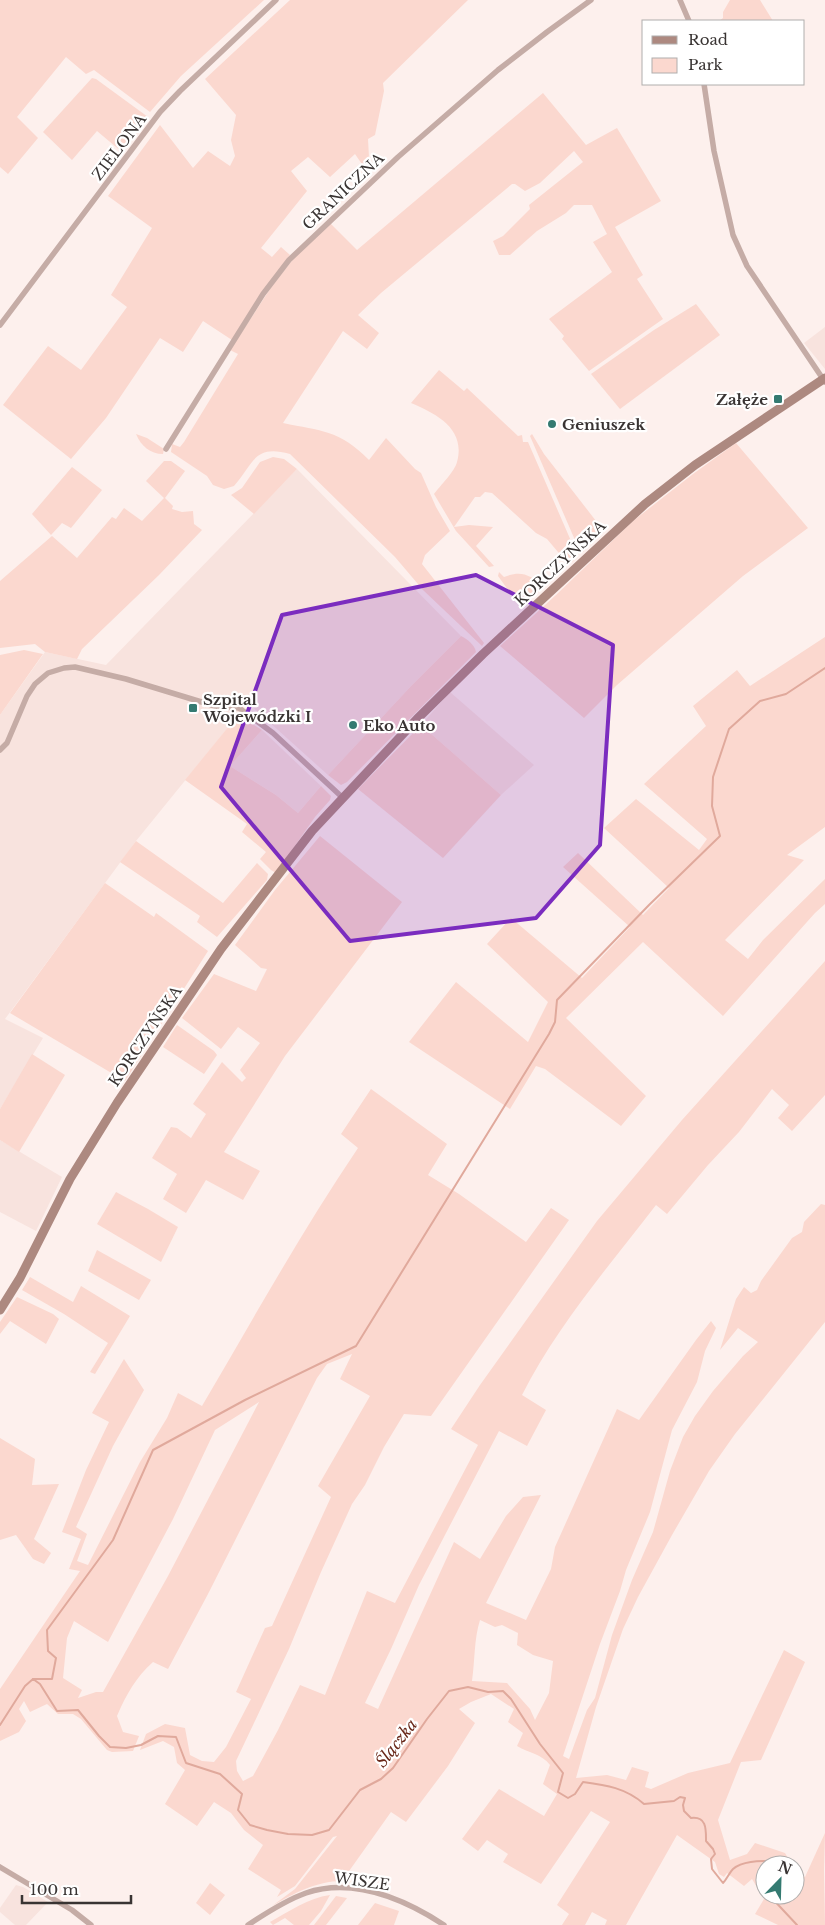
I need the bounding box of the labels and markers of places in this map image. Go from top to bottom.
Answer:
place label: Załęże [716,390,768,409]
marker: Załęże [772,393,784,405]
place label: Geniuszek [562,415,646,434]
marker: Geniuszek [546,418,558,430]
place label: Szpital Wojewódzki I [202,690,311,726]
marker: Szpital Wojewódzki I [187,702,199,714]
place label: Eko Auto [363,716,435,735]
marker: Eko Auto [347,719,359,731]

